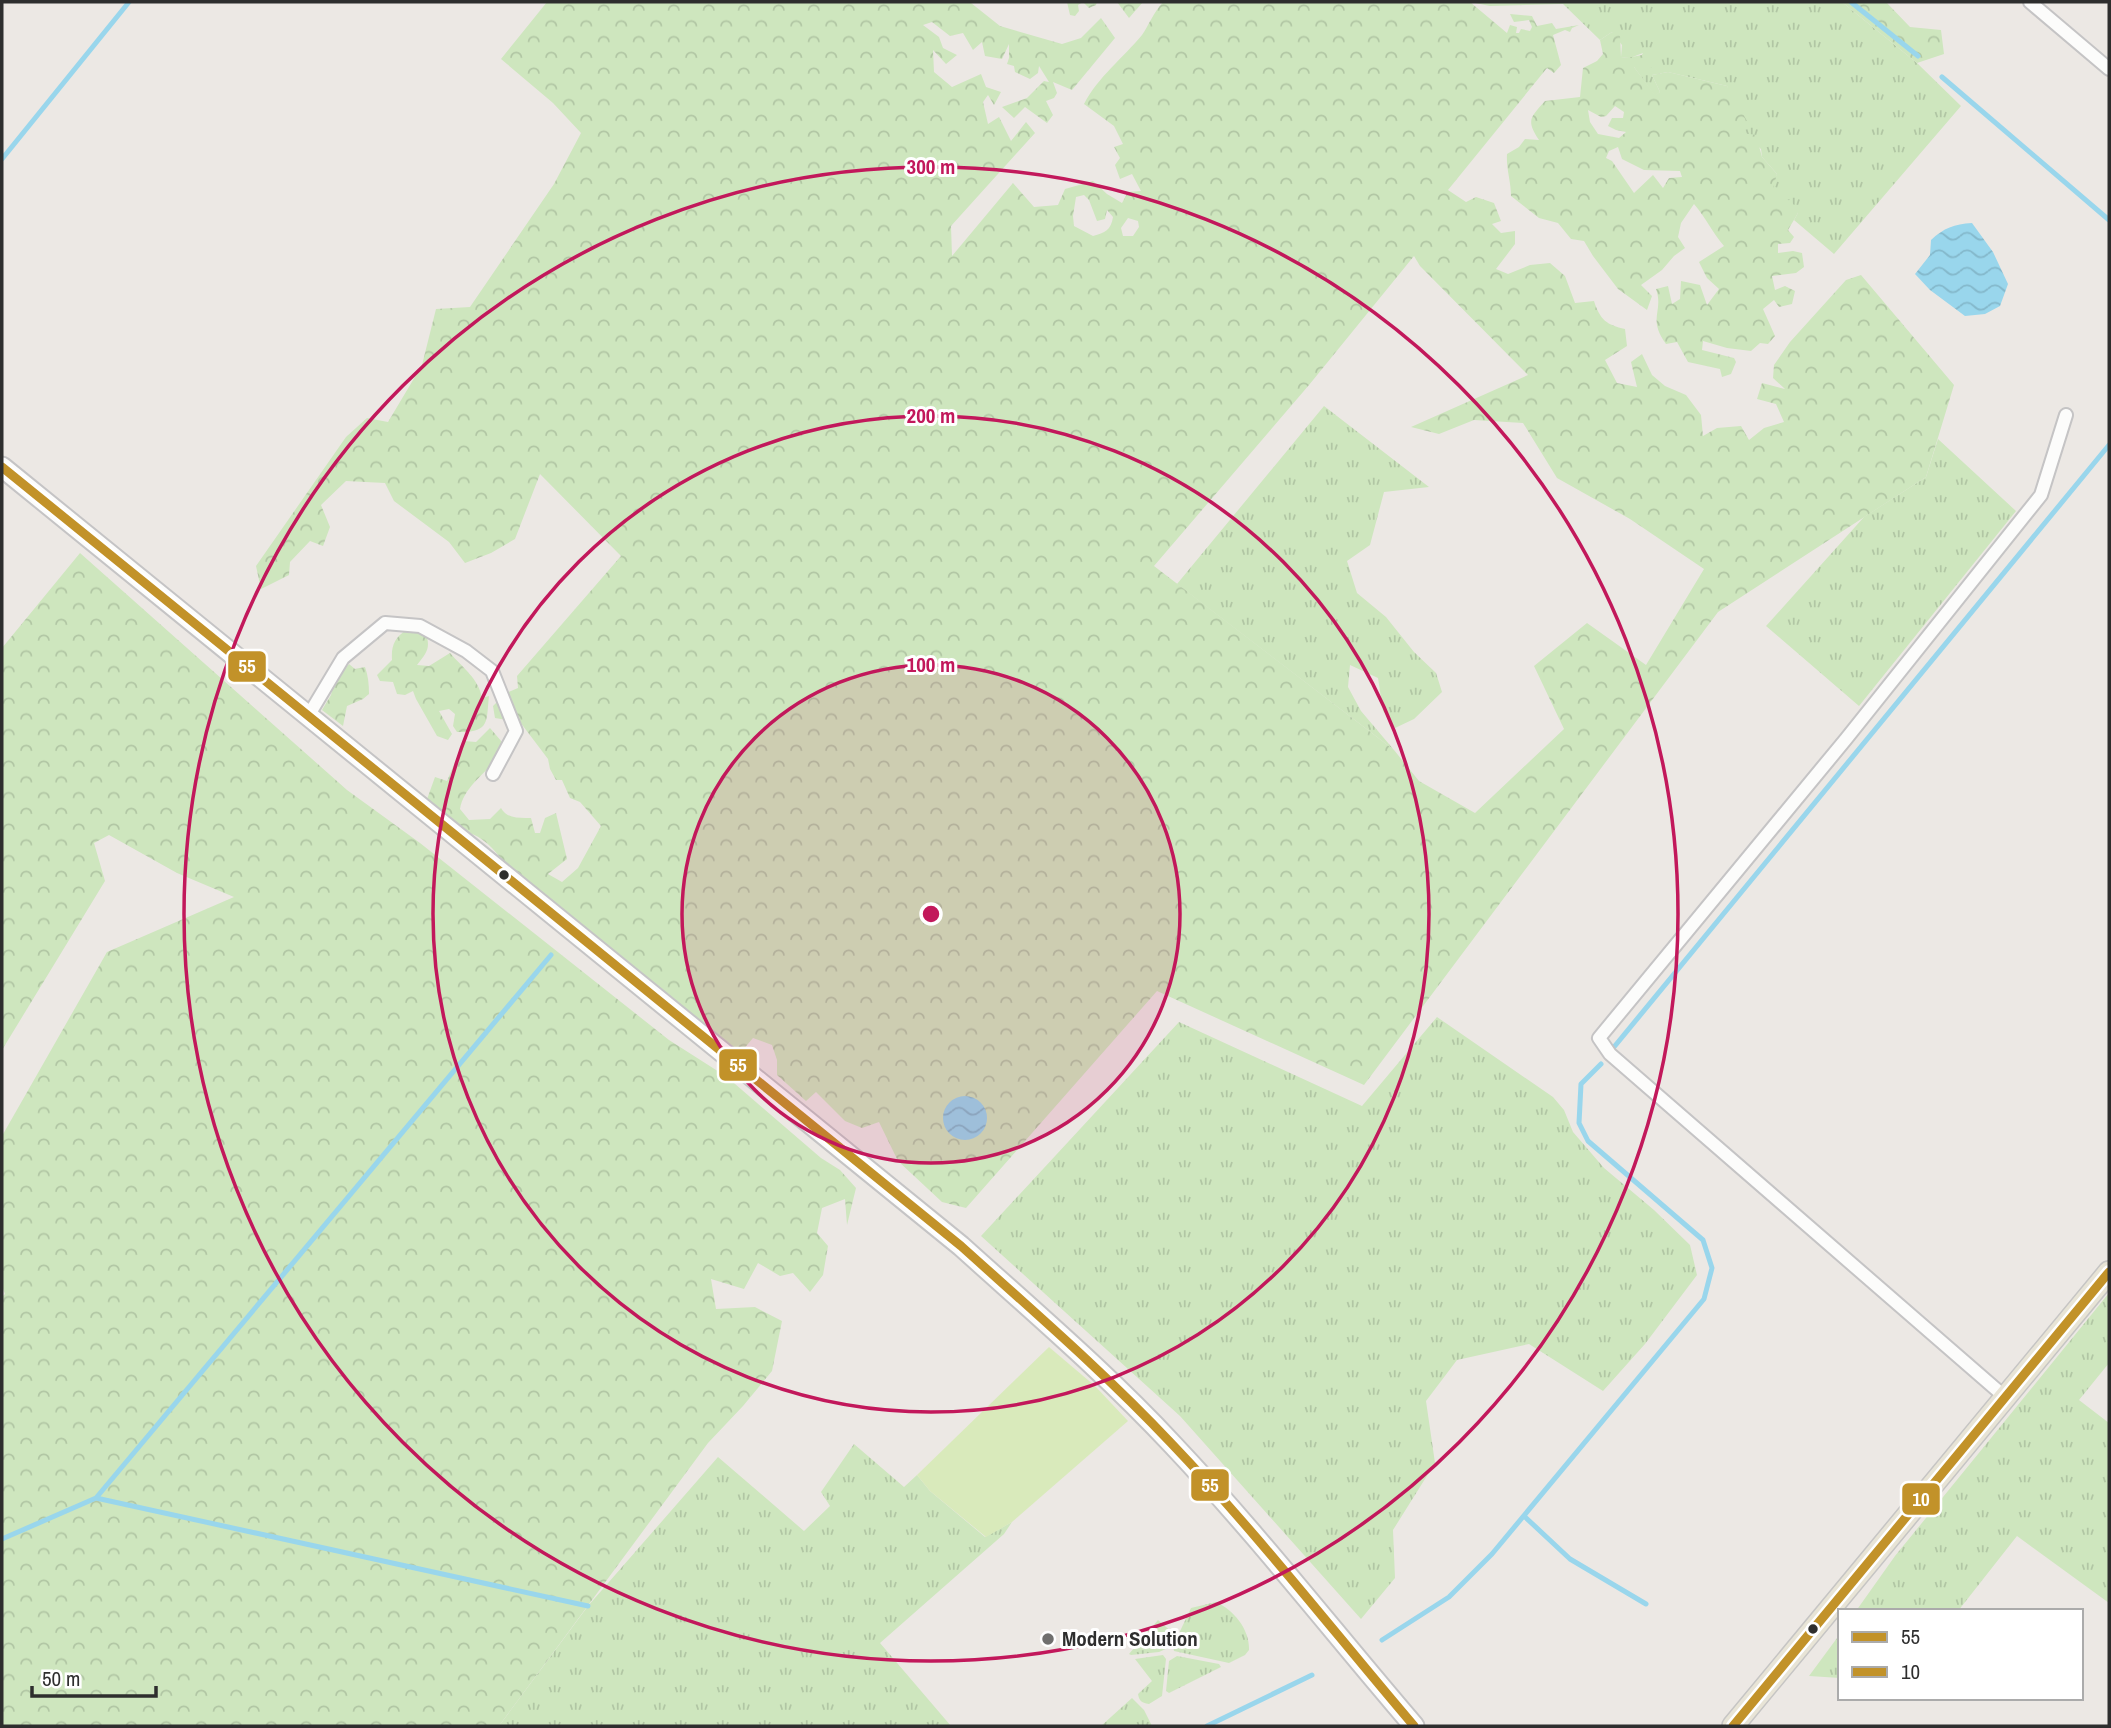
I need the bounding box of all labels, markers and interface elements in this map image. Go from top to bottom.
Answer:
text: 300 m [907,152,955,181]
text: 200 m [907,401,955,430]
line badge: 55 [227,650,267,683]
text: 100 m [907,650,955,679]
text: 55 [238,653,256,679]
unlabelled marker [497,868,511,882]
centre of rings [919,902,943,926]
line badge: 55 [718,1048,758,1082]
text: 55 [729,1052,747,1078]
line badge: 55 [1190,1468,1230,1502]
text: 55 [1201,1472,1219,1498]
line badge: 10 [1901,1482,1941,1516]
text: 10 [1912,1486,1930,1512]
legend [1838,1609,2083,1700]
unlabelled marker [1806,1622,1820,1636]
text: 55 [1901,1622,1920,1651]
place label: Modern Solution [1062,1624,1198,1653]
marker: Modern Solution [1040,1631,1056,1647]
scale bar [32,1654,156,1698]
text: 10 [1901,1657,1920,1686]
text: 50 m [42,1664,80,1693]

